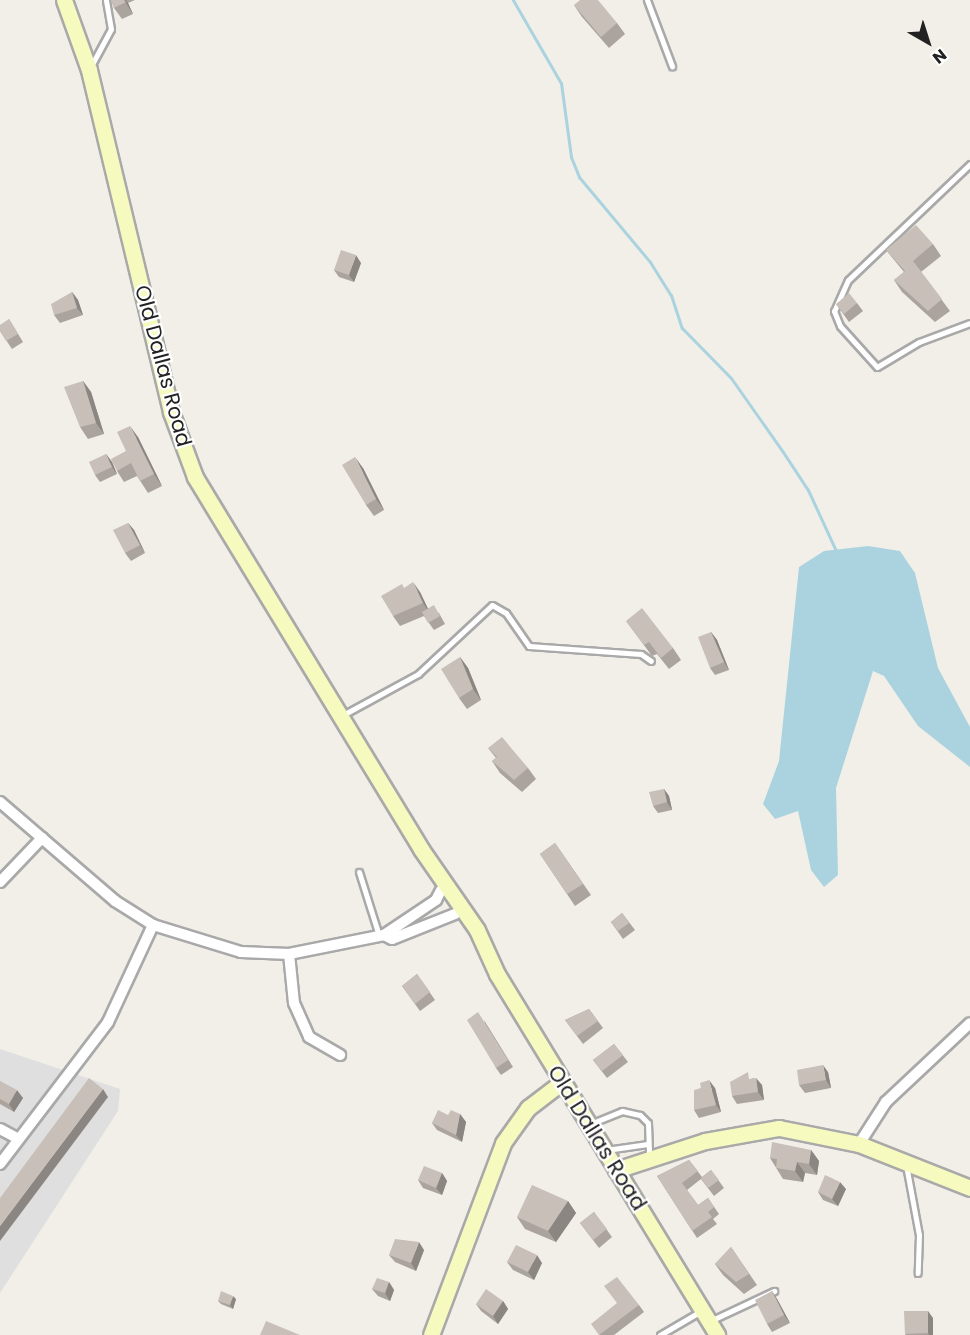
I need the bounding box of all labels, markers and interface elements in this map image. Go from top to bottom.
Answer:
north arrow [898,12,958,72]
text: N [928,44,952,69]
street label: Old Dallas Road [129,282,197,450]
street label: Old Dallas Road [542,1061,652,1215]

